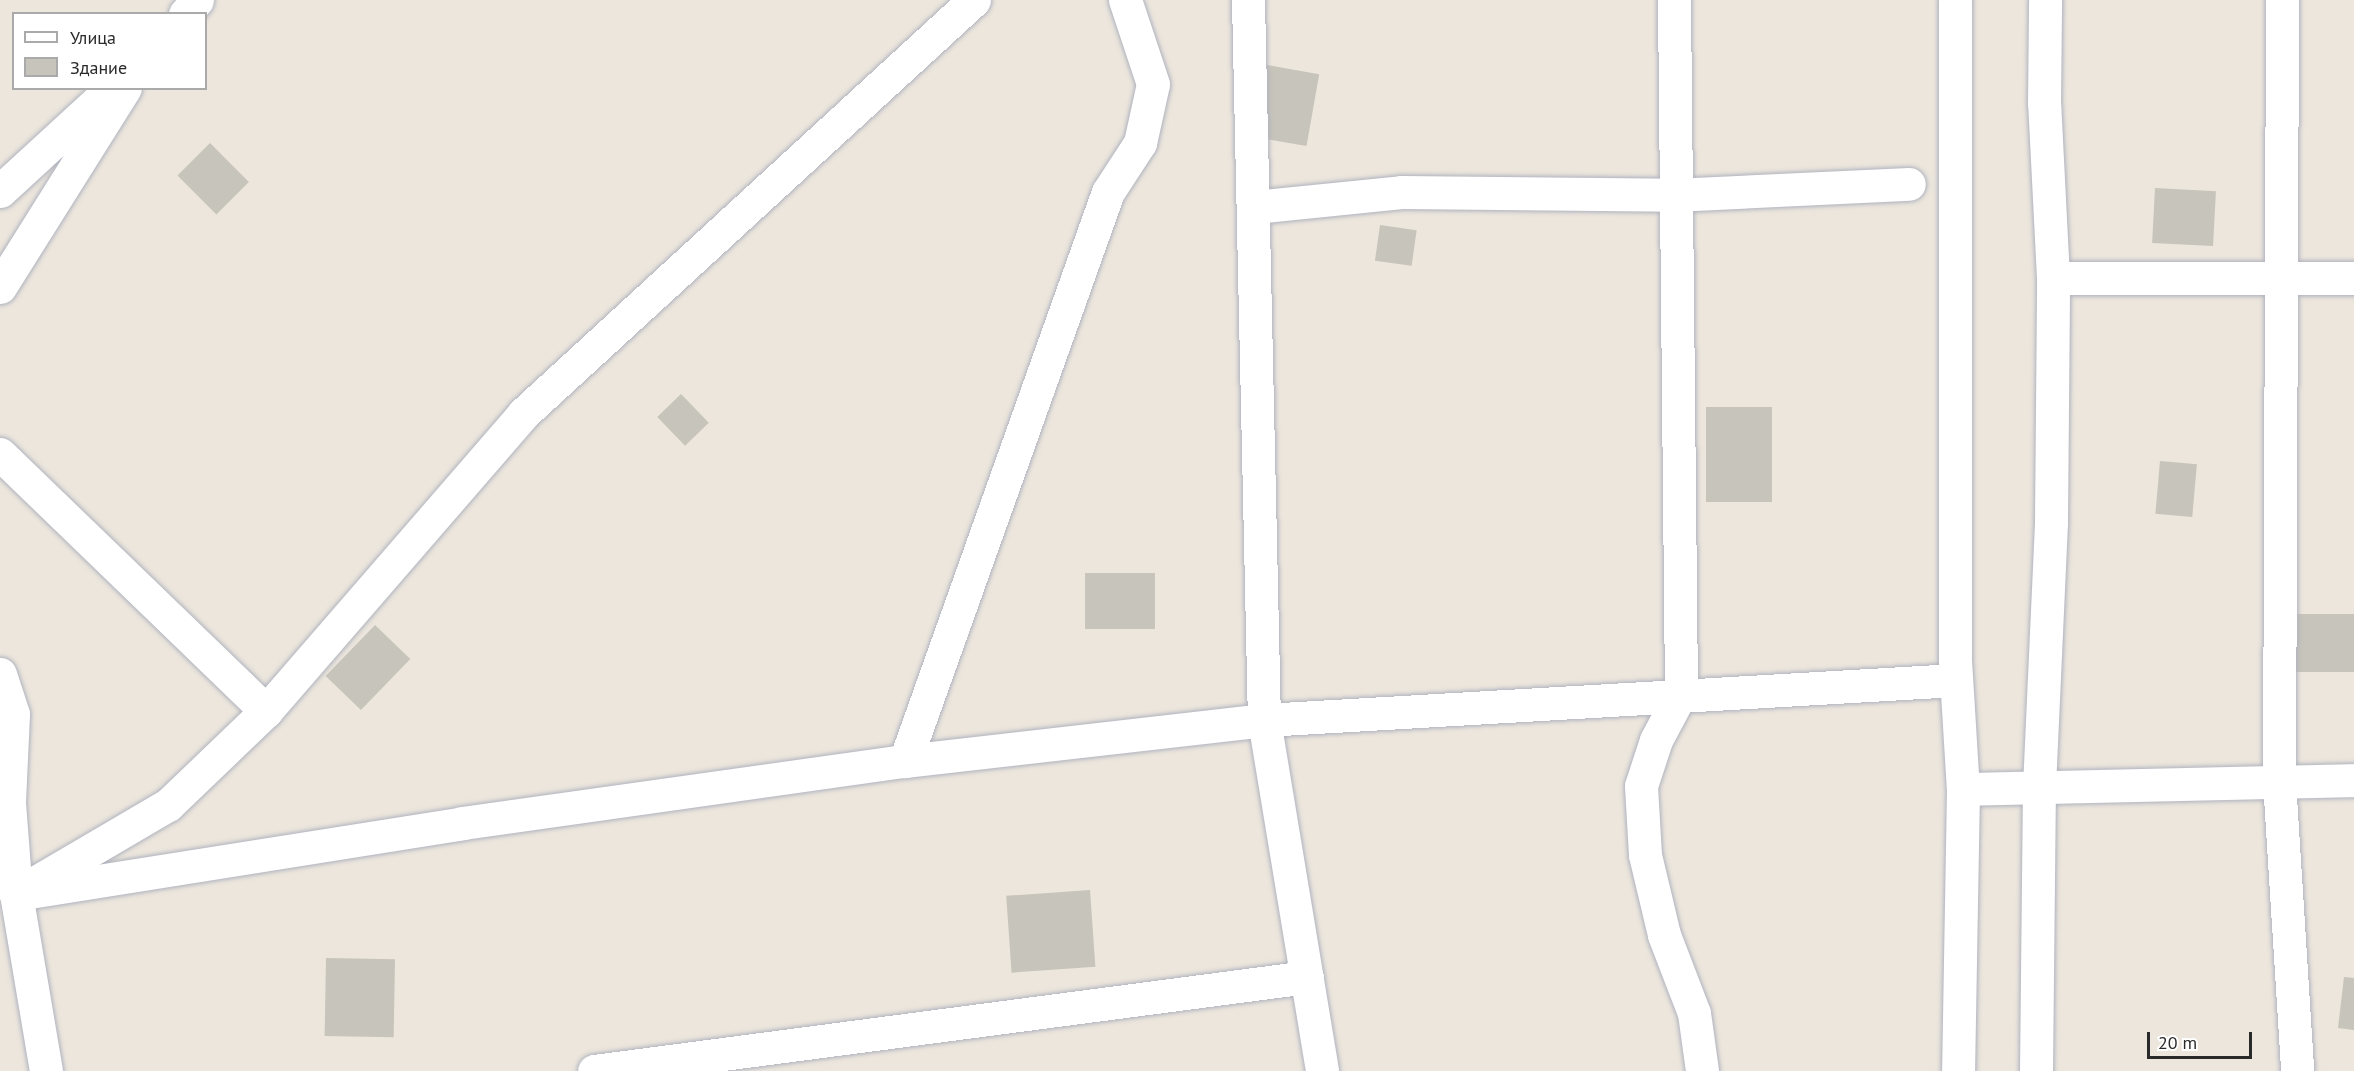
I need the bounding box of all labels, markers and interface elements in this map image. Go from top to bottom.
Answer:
legend [12,12,207,90]
text: Улица [70,26,116,49]
text: Здание [70,56,127,79]
scale bar [2150,1020,2255,1058]
text: 20 m [2158,1031,2197,1054]

